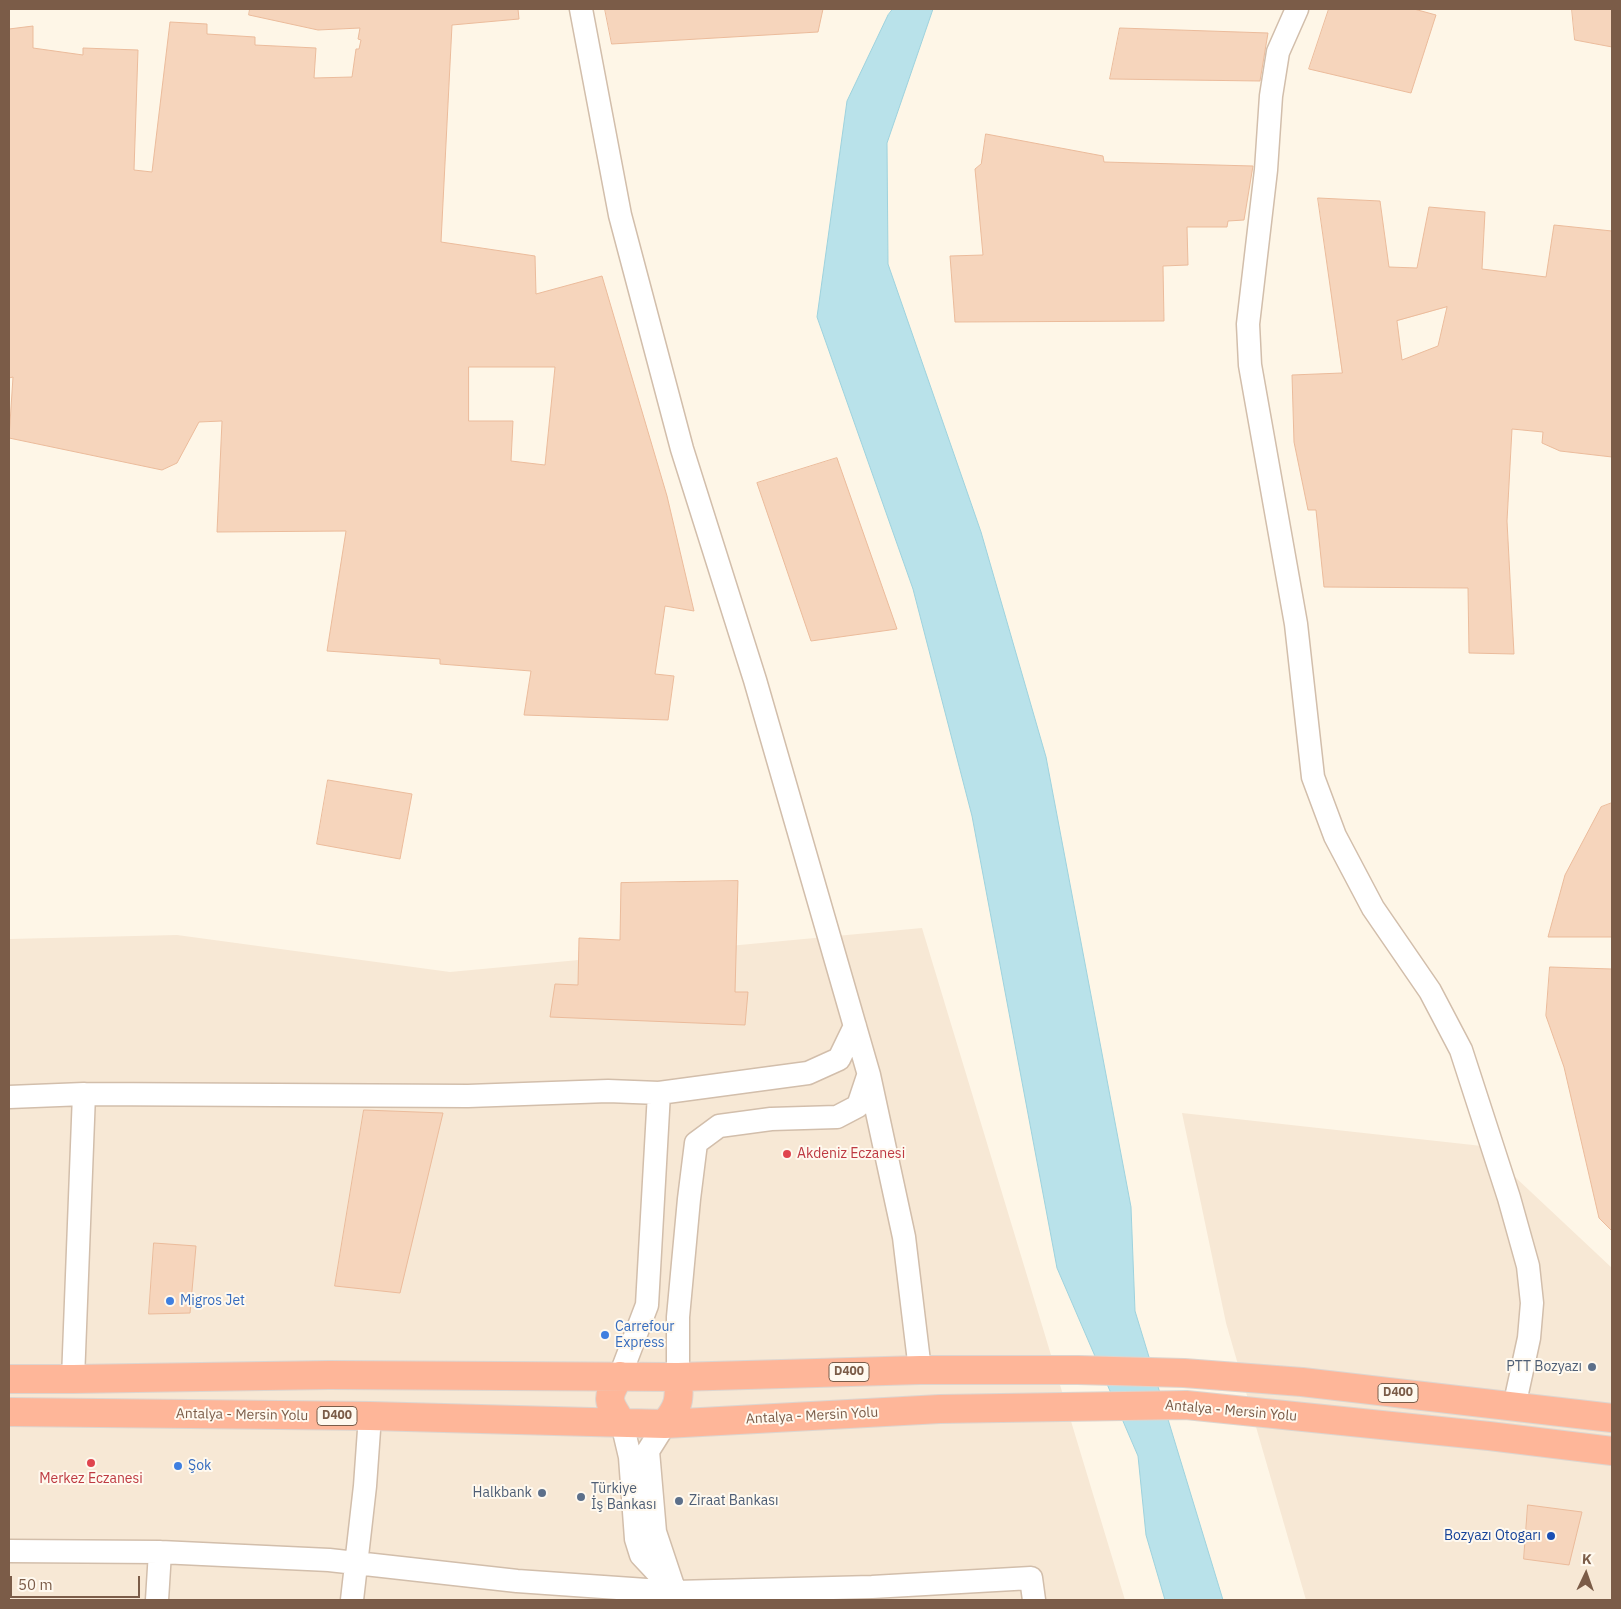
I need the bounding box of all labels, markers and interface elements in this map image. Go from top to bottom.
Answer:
place label: Akdeniz Eczanesi [797,1146,905,1162]
marker: Akdeniz Eczanesi [781,1148,793,1160]
place label: Migros Jet [180,1293,245,1309]
marker: Migros Jet [164,1295,176,1307]
place label: Carrefour Express [615,1319,674,1351]
marker: Carrefour Express [599,1329,611,1341]
place label: PTT Bozyazı [1506,1359,1582,1375]
marker: PTT Bozyazı [1586,1361,1598,1373]
road number: D400 [829,1362,869,1381]
road number: D400 [1378,1384,1418,1402]
street label: Antalya - Mersin Yolu [1164,1397,1298,1425]
street label: Antalya - Mersin Yolu [745,1404,879,1428]
street label: Antalya - Mersin Yolu [176,1405,308,1425]
road number: D400 [317,1406,357,1425]
marker: Merkez Eczanesi [85,1457,97,1469]
place label: Şok [188,1458,211,1474]
marker: Şok [172,1460,184,1472]
place label: Merkez Eczanesi [39,1471,143,1487]
place label: Türkiye İş Bankası [591,1481,656,1514]
place label: Halkbank [473,1485,532,1501]
marker: Halkbank [536,1487,548,1499]
marker: Türkiye İş Bankası [575,1491,587,1503]
place label: Ziraat Bankası [689,1493,779,1509]
marker: Ziraat Bankası [673,1495,685,1507]
place label: Bozyazı Otogarı [1444,1528,1541,1544]
marker: Bozyazı Otogarı [1545,1530,1557,1542]
north arrow [1561,1549,1611,1599]
text: K [1581,1550,1592,1568]
scale bar [12,1566,142,1598]
text: 50 m [18,1575,53,1594]

